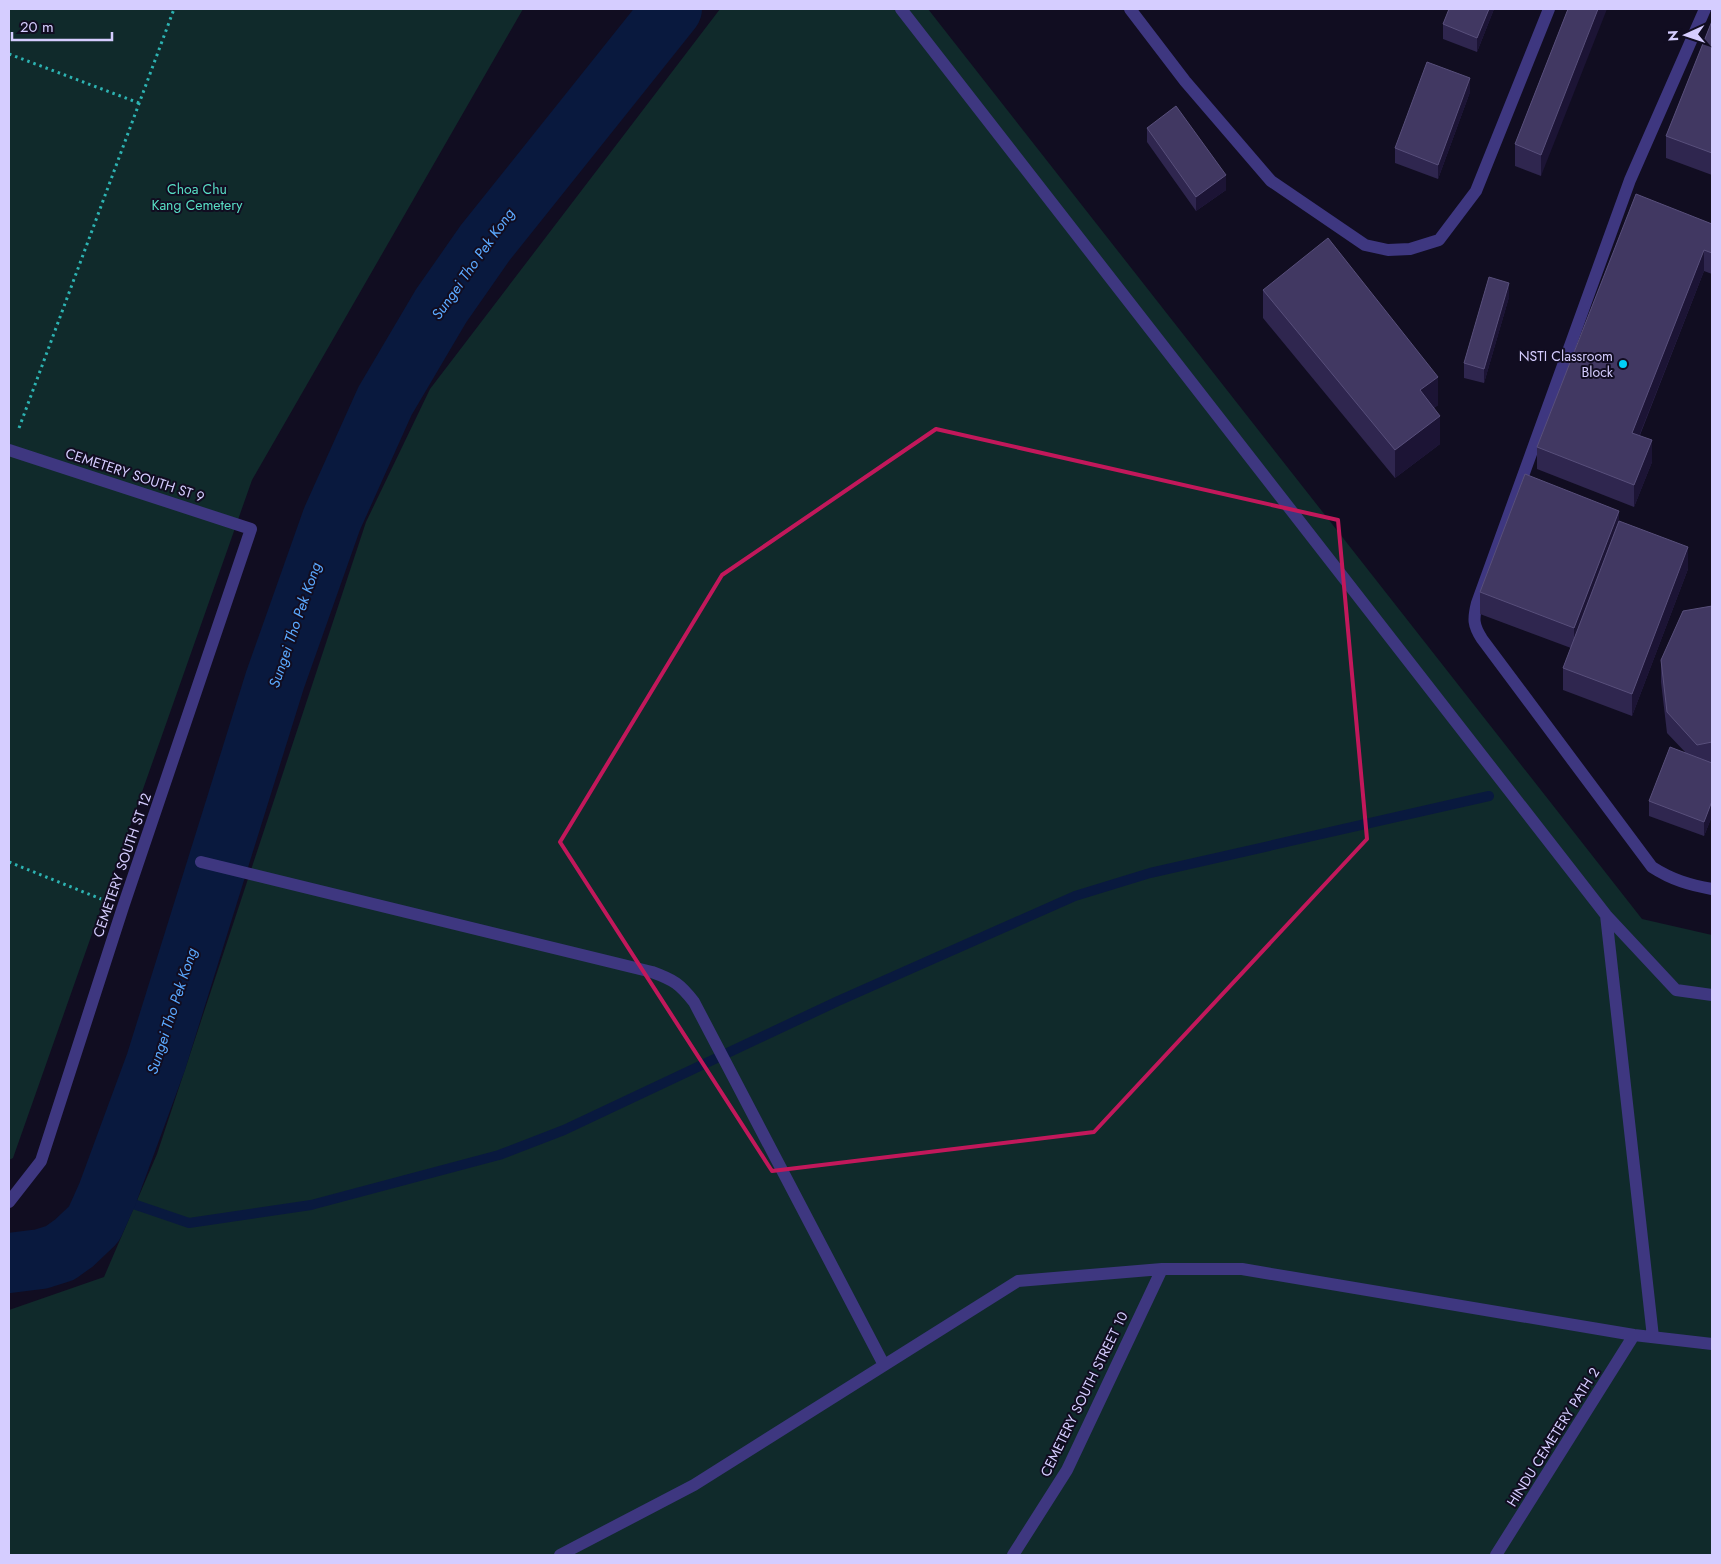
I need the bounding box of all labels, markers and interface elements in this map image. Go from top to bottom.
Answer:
scale bar [12,10,112,42]
north arrow [1661,10,1711,60]
text: 20 m [20,16,54,38]
text: N [1663,30,1683,42]
park label: Choa Chu Kang Cemetery [151,179,243,215]
water label: Sungei Tho Pek Kong [426,203,520,324]
place label: NSTI Classroom Block [1519,346,1614,382]
marker: NSTI Classroom Block [1617,358,1629,370]
street label: CEMETERY SOUTH ST 9 [63,443,207,507]
water label: Sungei Tho Pek Kong [263,558,327,691]
street label: CEMETERY SOUTH ST 12 [88,790,156,940]
water label: Sungei Tho Pek Kong [141,944,203,1077]
street label: CEMETERY SOUTH STREET 10 [1035,1308,1133,1480]
street label: HINDU CEMETERY PATH 2 [1502,1363,1604,1511]

